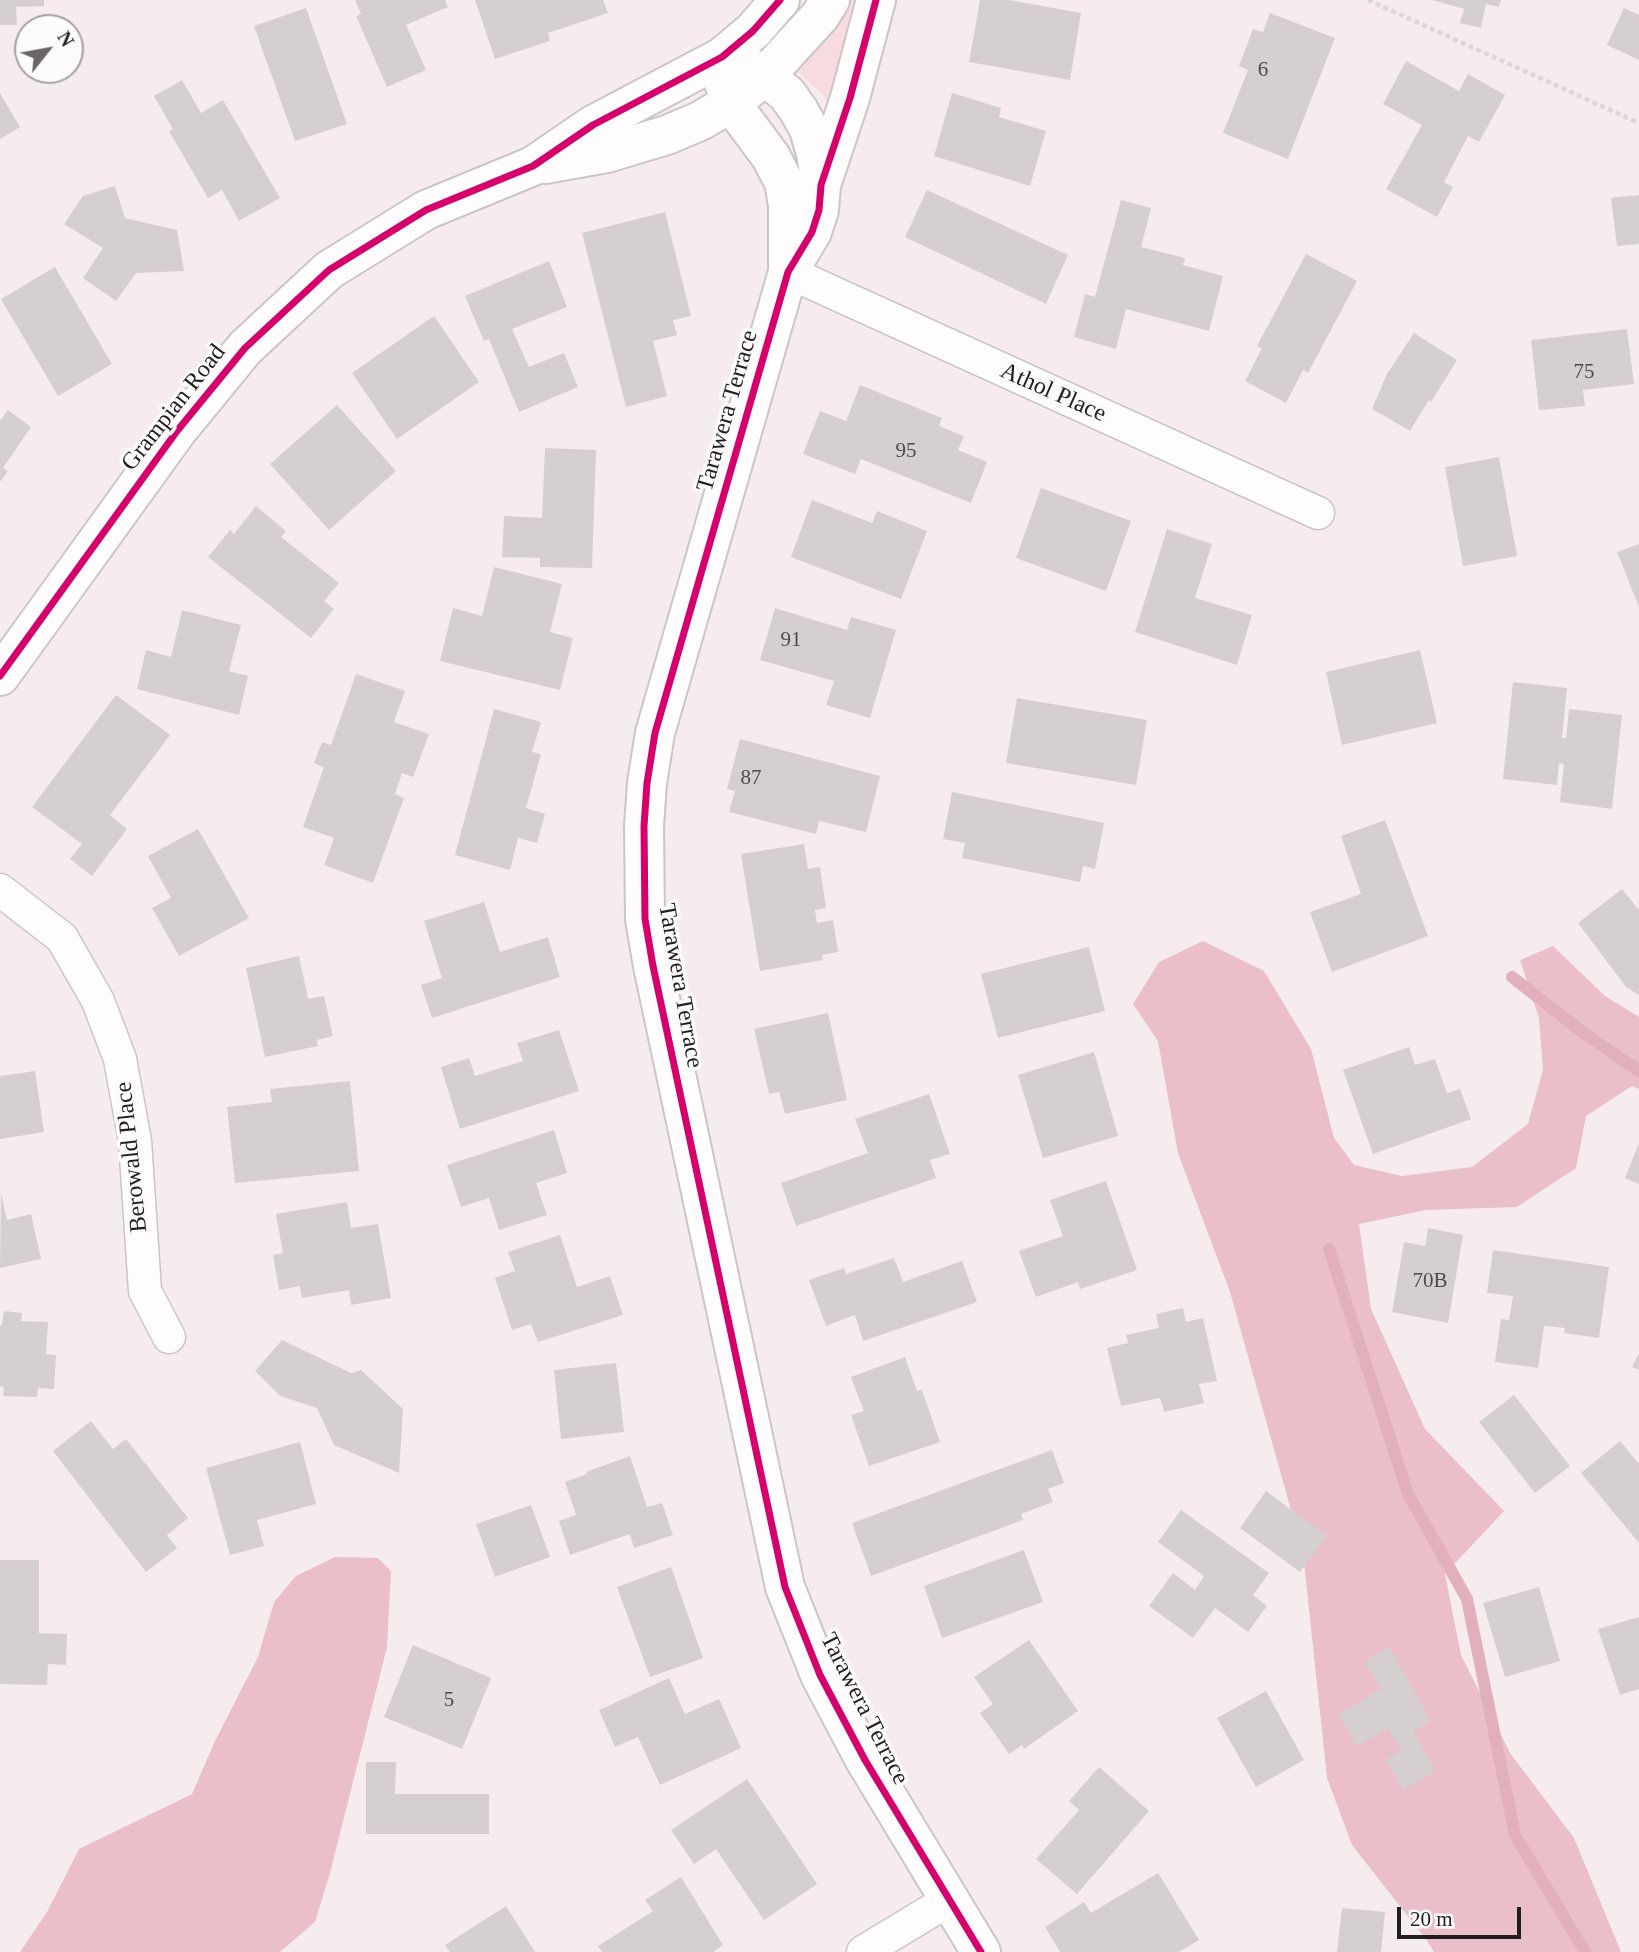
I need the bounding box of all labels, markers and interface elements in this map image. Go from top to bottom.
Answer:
north arrow [14,14,84,84]
text: N [53,28,78,50]
house number: 6 [1258,57,1268,83]
street label: Tarawera Terrace [691,327,765,495]
street label: Grampian Road [116,339,232,477]
street label: Athol Place [996,357,1110,429]
house number: 75 [1574,359,1594,385]
house number: 95 [895,438,916,464]
house number: 91 [780,627,802,653]
house number: 87 [740,765,762,791]
street label: Tarawera Terrace [651,902,709,1070]
street label: Berowald Place [110,1080,154,1234]
house number: 70B [1412,1268,1448,1294]
street label: Tarawera Terrace [813,1628,915,1790]
house number: 5 [444,1687,454,1713]
scale bar [1401,1892,1525,1936]
text: 20 m [1410,1907,1453,1931]

